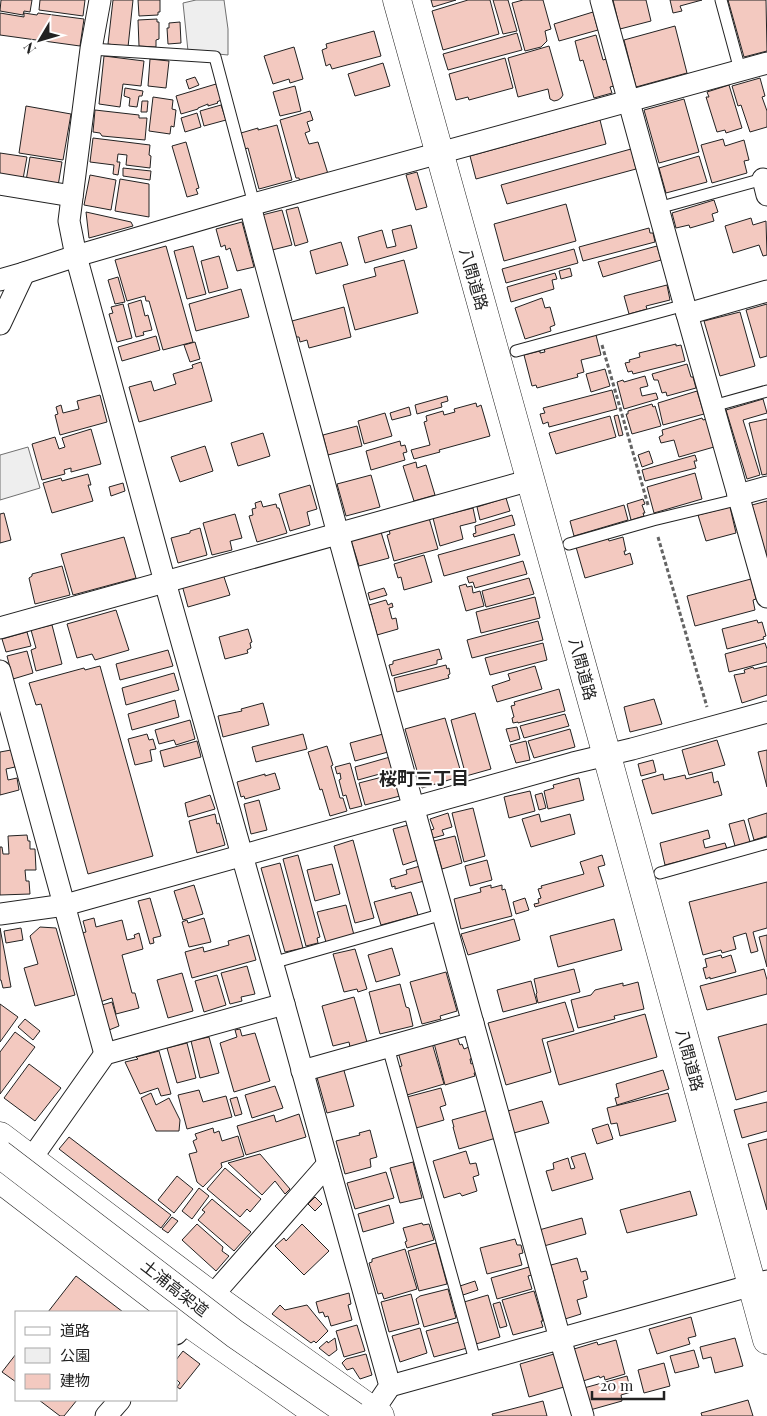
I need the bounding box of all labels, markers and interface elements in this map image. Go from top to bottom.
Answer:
north arrow [15,15,65,65]
text: N [19,38,40,58]
street label: 八間道路 [456,245,493,313]
street label: 八間道路 [565,635,602,703]
district label: 桜町三丁目 [379,766,469,790]
street label: 八間道路 [672,1026,709,1094]
street label: 土浦高架道 [137,1255,213,1321]
legend [15,1311,178,1401]
text: 道路 [60,1320,90,1340]
text: 公園 [60,1345,90,1365]
scale bar [592,1368,664,1400]
text: 建物 [60,1370,90,1390]
text: 20 m [600,1375,634,1395]

